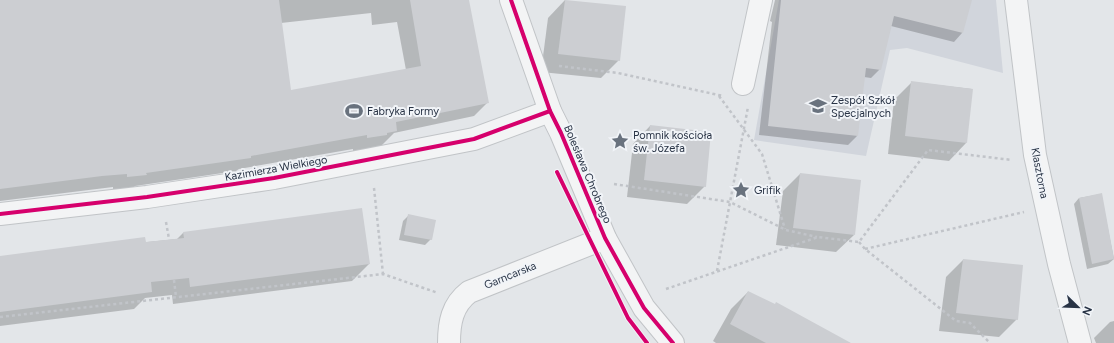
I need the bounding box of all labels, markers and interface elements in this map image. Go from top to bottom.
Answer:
place label: Zespół Szkół Specjalnych [831,94,895,120]
school or university icon: Zespół Szkół Specjalnych [808,96,828,116]
sports icon: Fabryka Formy [344,101,364,121]
place label: Fabryka Formy [367,105,439,118]
street label: Bolesława Chrobrego [561,123,614,225]
place label: Pomnik kościoła św. Józefa [633,129,712,155]
place icon: Pomnik kościoła św. Józefa [610,131,630,151]
street label: Klasztorna [1028,147,1051,199]
street label: Kazimierza Wielkiego [224,153,328,184]
place icon: Grifik [731,180,751,200]
place label: Grifik [754,184,781,197]
street label: Garncarska [482,259,538,292]
north arrow [1058,287,1098,327]
text: N [1079,304,1094,317]

